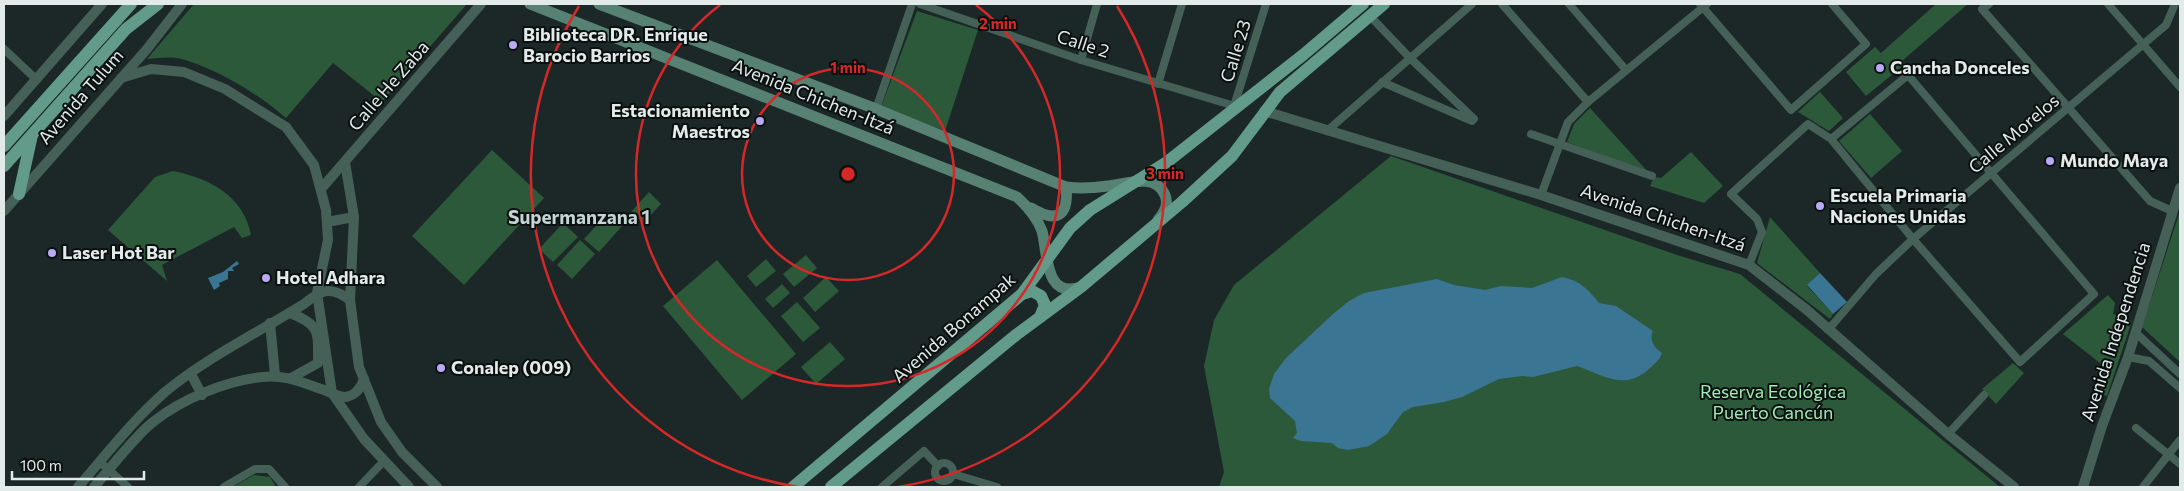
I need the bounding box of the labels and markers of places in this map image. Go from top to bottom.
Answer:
place label: Biblioteca DR. Enrique Barocio Barrios [523,23,708,66]
marker: Biblioteca DR. Enrique Barocio Barrios [507,39,519,51]
place label: Cancha Donceles [1890,56,2030,78]
marker: Cancha Donceles [1874,62,1886,74]
place label: Estacionamiento Maestros [611,99,750,142]
marker: Estacionamiento Maestros [754,115,766,127]
place label: Mundo Maya [2060,149,2168,171]
marker: Mundo Maya [2044,155,2056,167]
centre of rings [839,165,857,183]
place label: Escuela Primaria Naciones Unidas [1830,184,1967,227]
marker: Escuela Primaria Naciones Unidas [1814,200,1826,212]
place label: Laser Hot Bar [62,241,175,263]
marker: Laser Hot Bar [46,247,58,259]
place label: Hotel Adhara [276,266,385,288]
marker: Hotel Adhara [260,272,272,284]
place label: Conalep (009) [451,356,571,378]
marker: Conalep (009) [435,362,447,374]

